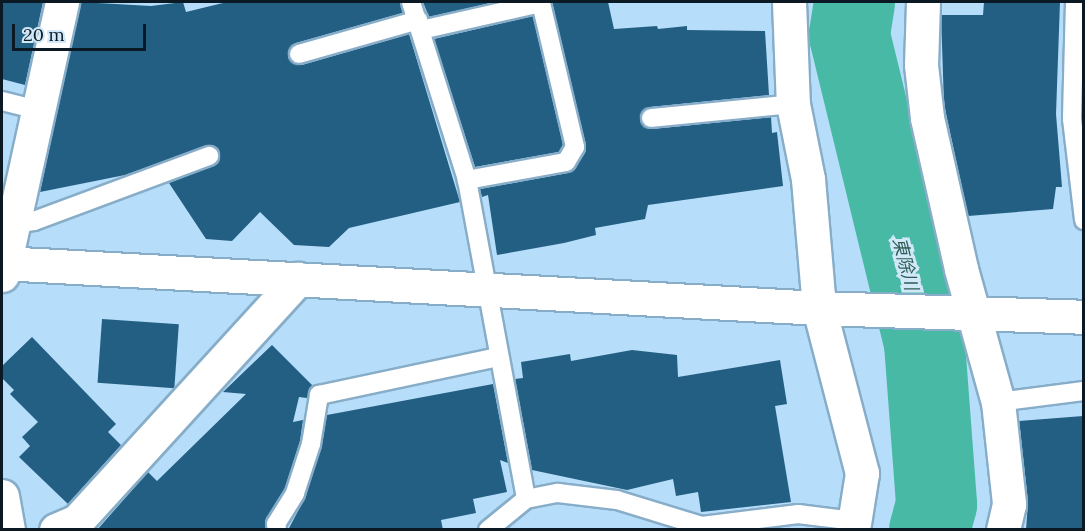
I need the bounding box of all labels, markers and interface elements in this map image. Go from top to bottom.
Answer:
scale bar [15,12,148,50]
text: 20 m [23,23,65,46]
water label: 東除川 [888,235,922,293]

